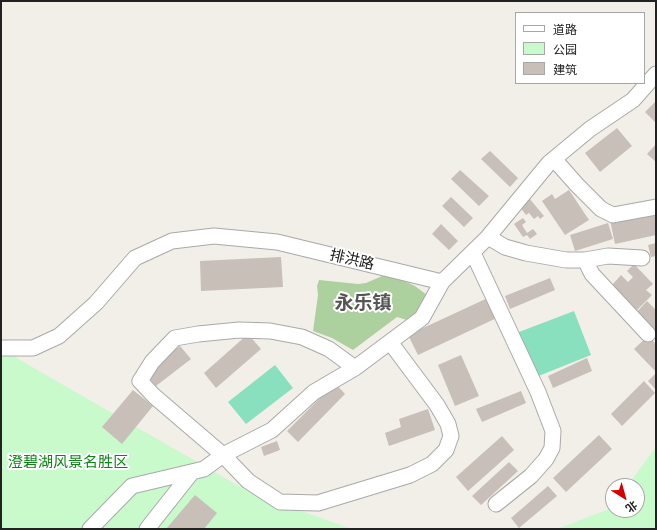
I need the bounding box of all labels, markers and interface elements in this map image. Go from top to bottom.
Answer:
legend [515,12,645,84]
text: 道路 [553,22,577,37]
text: 公园 [553,42,577,57]
text: 建筑 [553,62,577,77]
street label: 排洪路 [328,246,376,274]
district label: 永乐镇 [335,292,391,314]
park label: 澄碧湖风景名胜区 [8,454,128,472]
north arrow [605,478,645,518]
text: 北 [623,498,640,516]

